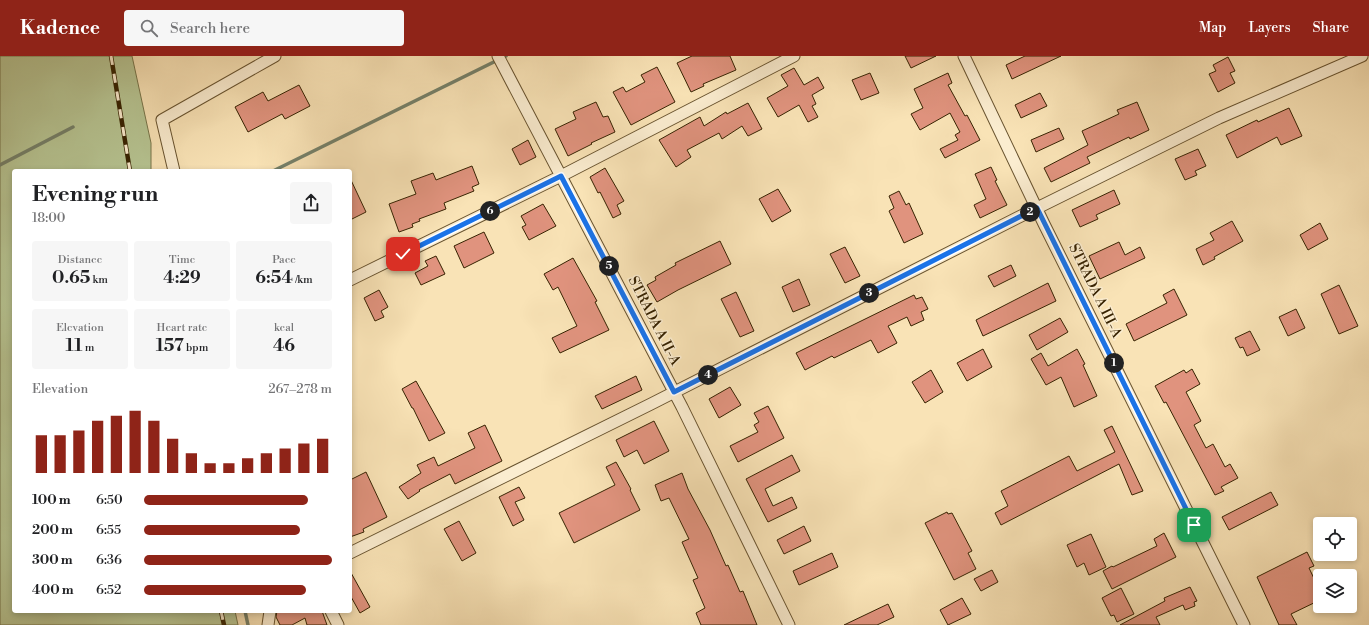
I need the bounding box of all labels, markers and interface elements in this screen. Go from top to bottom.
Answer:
search box [124,10,404,46]
text: Kadence [20,16,100,40]
icon: search [138,17,160,39]
text: Search here [170,19,250,38]
text: Map [1199,19,1226,37]
text: Layers [1248,19,1291,37]
text: Share [1313,19,1349,37]
text: Evening run [32,181,158,208]
button: share [290,182,332,224]
pin: 6 [480,201,500,221]
pin: 2 [1020,202,1040,222]
text: 6 [487,204,493,218]
text: 2 [1027,205,1033,219]
text: 18:00 [32,210,66,226]
pin [386,237,420,271]
street label: STRADA A III-A [1064,241,1126,342]
icon: check [392,243,414,265]
text: Distance [58,253,102,267]
text: Time [169,253,195,267]
text: Pace [272,253,296,267]
pin: 5 [599,256,619,276]
text: 5 [606,259,612,273]
text: 0.65 [52,267,90,289]
text: 4:29 [163,267,201,289]
text: 6:54 [255,267,293,289]
text: km [90,273,108,287]
text: /km [293,273,313,287]
street label: STRADA A II-A [624,273,684,369]
pin: 3 [859,283,879,303]
text: 3 [866,286,872,300]
text: Elevation [56,321,104,335]
text: Heart rate [157,321,207,335]
text: kcal [274,321,294,335]
text: 11 [66,335,82,357]
text: 157 [156,335,184,357]
text: 46 [273,335,295,357]
text: m [82,341,94,355]
text: bpm [184,341,208,355]
pin: 1 [1104,353,1124,373]
text: 1 [1111,356,1117,370]
pin: 4 [698,365,718,385]
text: 4 [704,368,712,382]
text: Elevation [32,381,88,397]
text: 267–278 m [268,381,332,397]
text: 100 m [32,492,71,508]
text: 6:50 [96,492,123,508]
pin [1177,508,1211,542]
icon: arrive [1183,514,1205,536]
map controls [1313,517,1357,613]
button: locate [1313,517,1357,561]
text: 200 m [32,522,73,538]
text: 6:55 [96,522,121,538]
text: 300 m [32,552,73,568]
text: 6:36 [96,552,122,568]
button: layers [1313,569,1357,613]
text: 400 m [32,582,74,598]
text: 6:52 [96,582,121,598]

